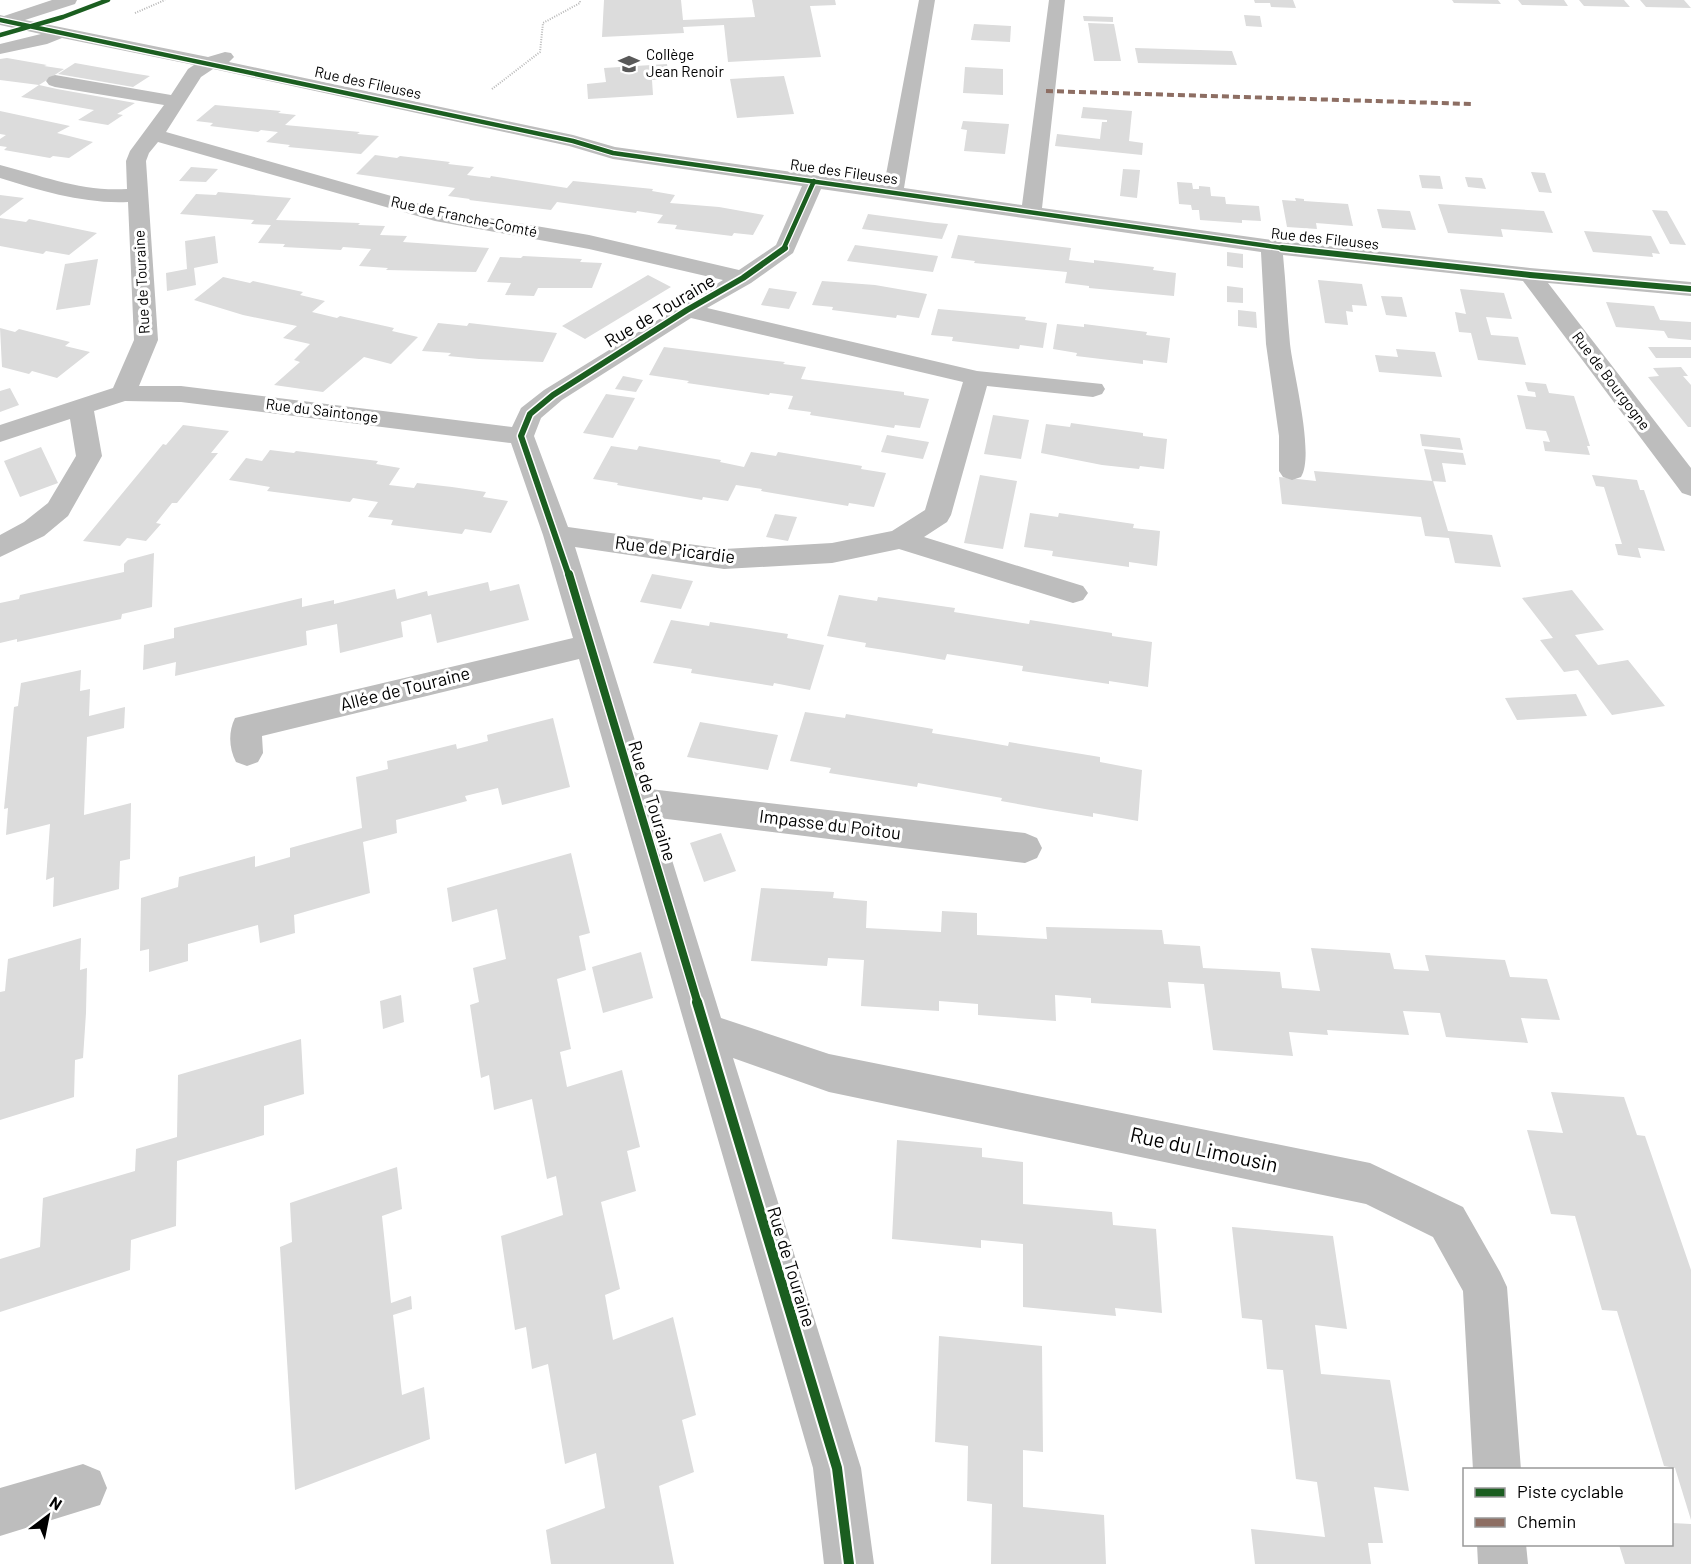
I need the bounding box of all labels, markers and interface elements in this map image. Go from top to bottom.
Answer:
place label: Collège Jean Renoir [646,45,724,80]
school or university icon: Collège Jean Renoir [617,52,641,76]
street label: Rue des Fileuses [313,62,423,102]
street label: Rue des Fileuses [789,155,899,187]
street label: Rue de Franche-Comté [389,192,539,240]
street label: Rue des Fileuses [1270,223,1380,253]
street label: Rue de Touraine [129,230,153,334]
street label: Rue de Touraine [600,269,719,352]
street label: Rue de Bourgogne [1569,328,1655,433]
street label: Rue du Saintonge [265,394,379,426]
street label: Rue de Picardie [614,531,737,567]
street label: Allée de Touraine [338,661,472,715]
street label: Rue de Touraine [624,738,682,864]
street label: Impasse du Poitou [758,804,902,844]
street label: Rue du Limousin [1128,1121,1280,1176]
street label: Rue de Touraine [763,1204,821,1330]
legend [1463,1468,1673,1546]
text: Piste cyclable [1517,1480,1624,1502]
north arrow [18,1486,78,1546]
text: N [47,1492,66,1514]
text: Chemin [1517,1510,1576,1532]

